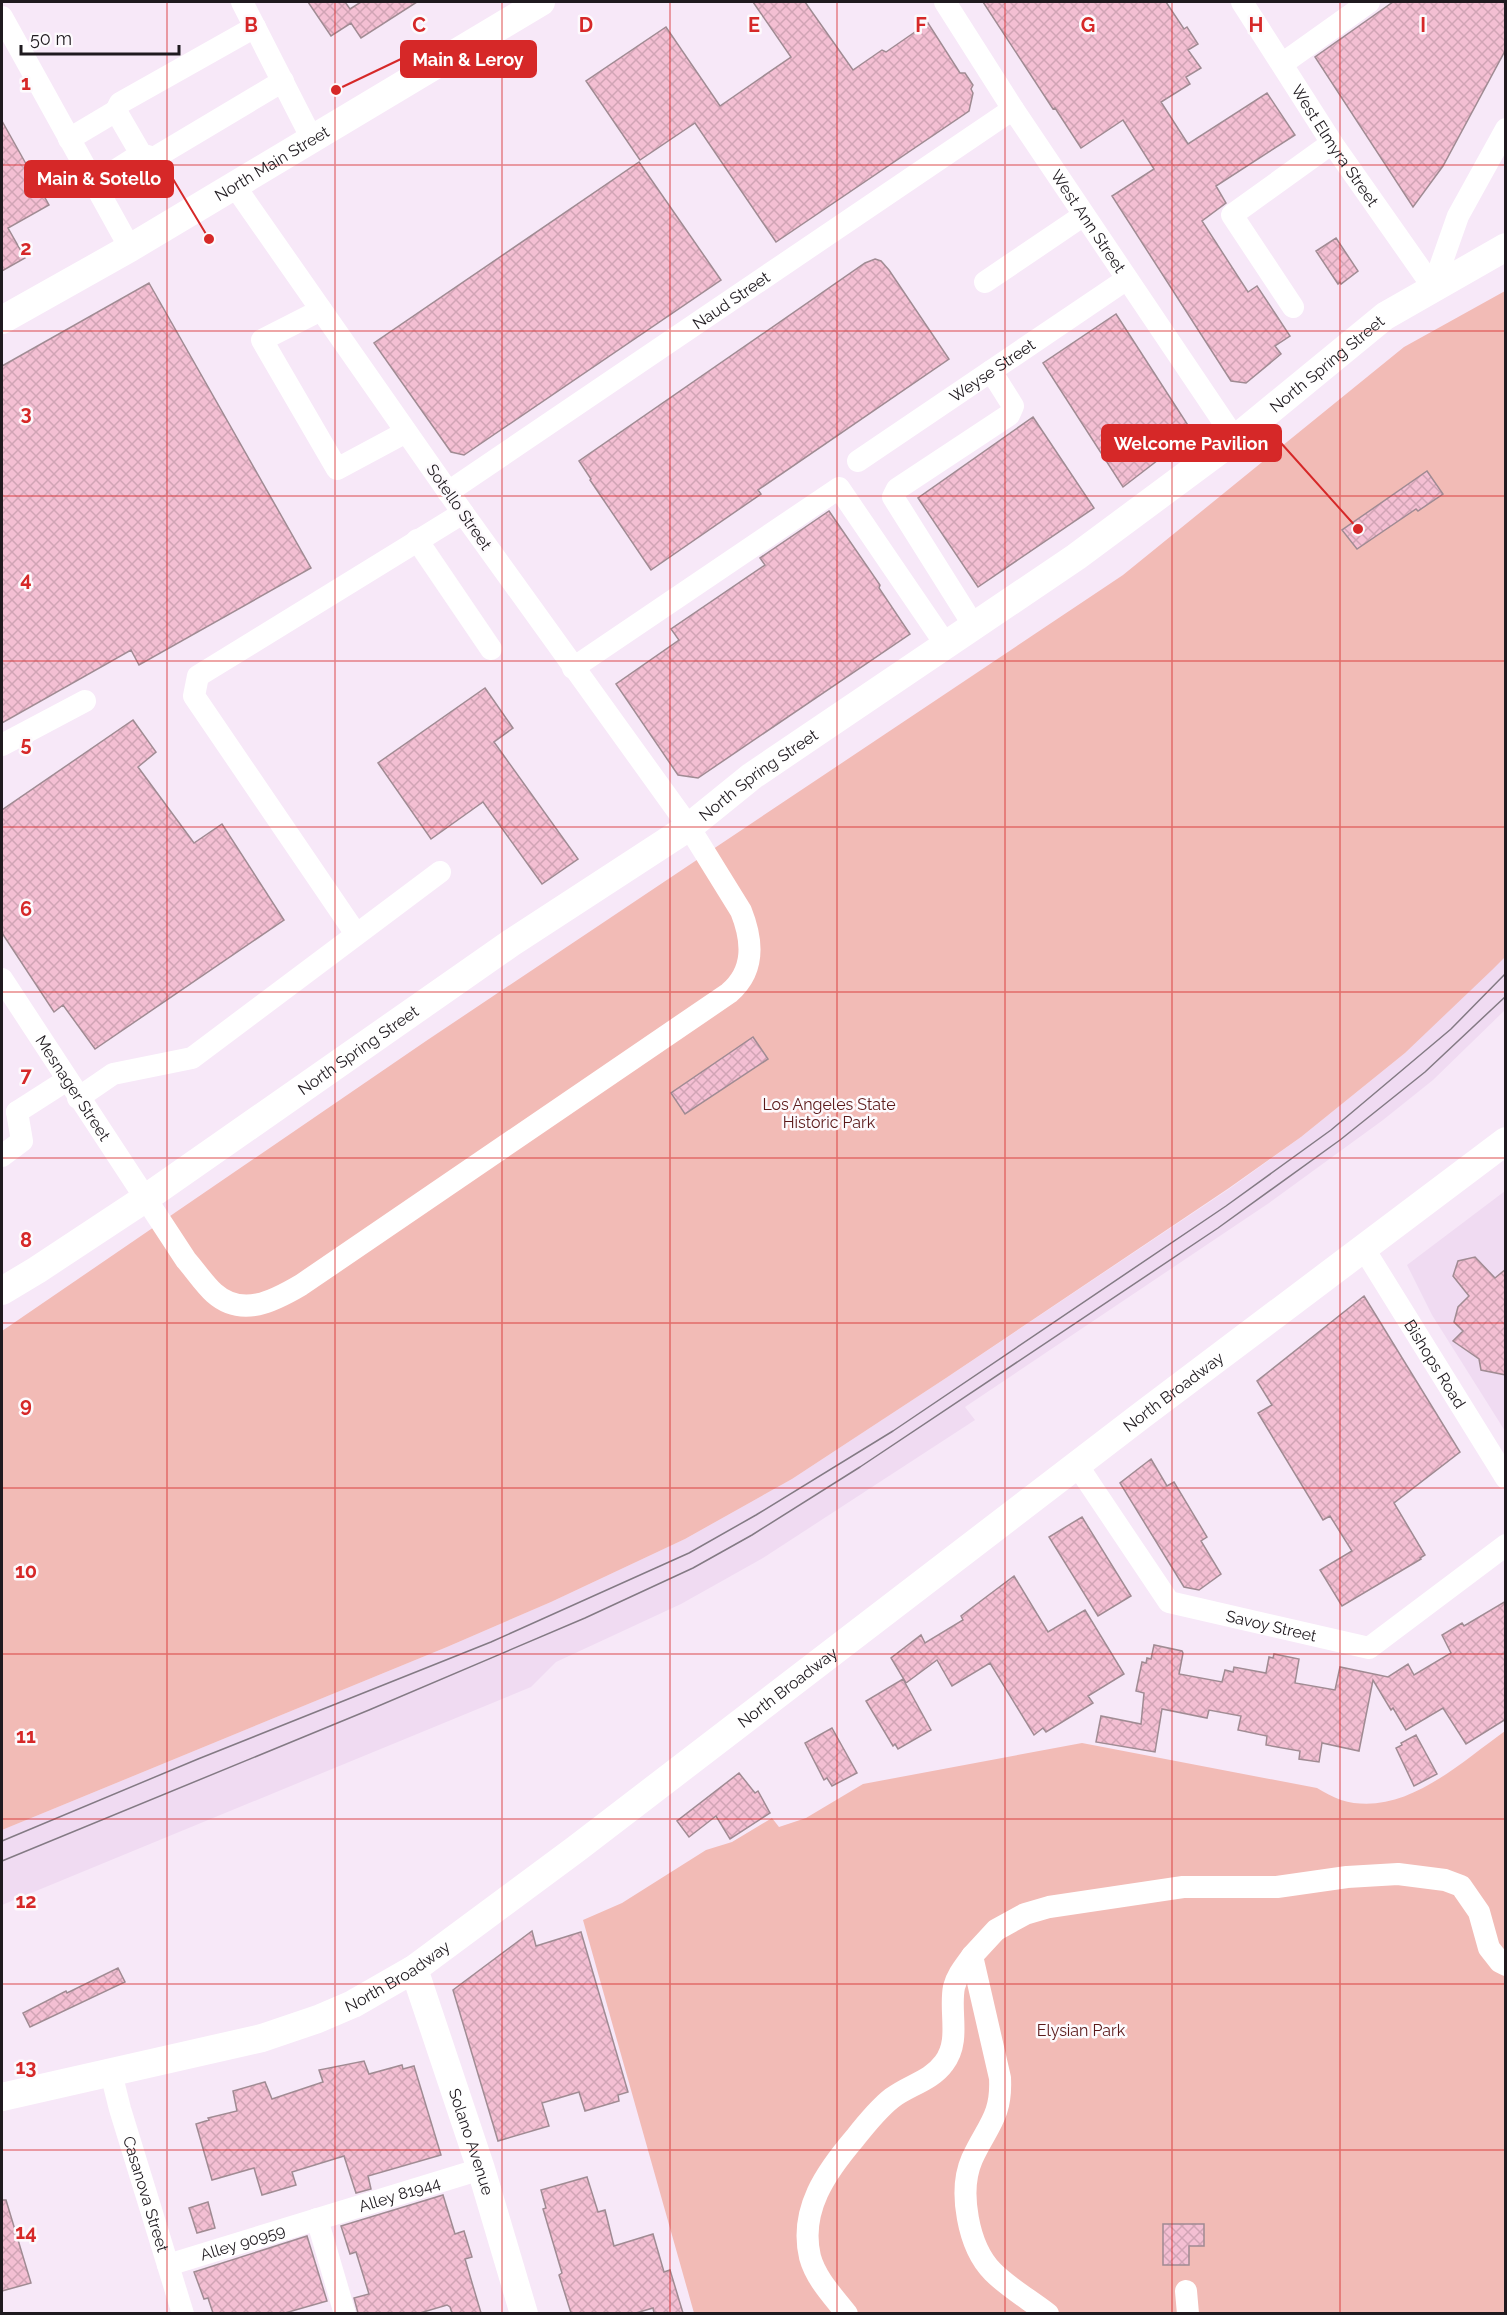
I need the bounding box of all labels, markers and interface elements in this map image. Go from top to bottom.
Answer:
text: B [244,13,258,37]
text: C [412,13,426,37]
text: D [579,13,593,37]
text: E [748,13,760,37]
text: F [915,13,927,37]
text: G [1081,13,1095,37]
text: H [1249,13,1263,37]
text: I [1420,13,1426,37]
scale bar [21,18,178,56]
text: 50 m [30,28,72,49]
callout: Main & Leroy [401,41,536,77]
text: Main & Leroy [412,49,524,70]
text: 1 [21,71,31,95]
street label: West Elmyra Street [1288,81,1383,210]
street label: North Main Street [211,121,333,205]
callout: Main & Sotello [25,161,173,197]
street label: West Ann Street [1047,166,1130,277]
text: Main & Sotello [37,168,161,189]
text: 2 [20,236,32,260]
street label: Naud Street [689,267,774,333]
street label: North Spring Street [1266,311,1388,416]
street label: Weyse Street [946,334,1039,406]
text: 3 [20,401,32,425]
callout: Welcome Pavilion [1102,425,1281,461]
text: Welcome Pavilion [1114,433,1268,454]
street label: Sotello Street [422,460,496,554]
text: 4 [20,567,32,591]
street label: North Spring Street [695,725,822,825]
text: 5 [20,732,32,756]
text: 6 [20,897,32,921]
street label: North Spring Street [294,1001,422,1099]
street label: Mesnager Street [32,1031,115,1145]
text: 7 [20,1063,32,1087]
park label: Los Angeles State Historic Park [762,1095,896,1132]
text: 8 [20,1228,32,1252]
street label: Bishops Road [1400,1316,1470,1412]
street label: North Broadway [1119,1348,1227,1435]
text: 9 [20,1393,32,1417]
text: 10 [15,1559,37,1583]
street label: Savoy Street [1224,1606,1319,1645]
street label: North Broadway [734,1643,841,1731]
text: 11 [16,1724,36,1748]
text: 12 [15,1889,37,1913]
street label: North Broadway [342,1936,454,2016]
park label: Elysian Park [1037,2021,1126,2040]
text: 13 [15,2055,37,2079]
street label: Solano Avenue [445,2086,498,2197]
street label: Casanova Street [119,2134,173,2255]
street label: Alley 81944 [356,2173,443,2215]
text: 14 [15,2220,37,2244]
street label: Alley 90959 [198,2220,287,2264]

